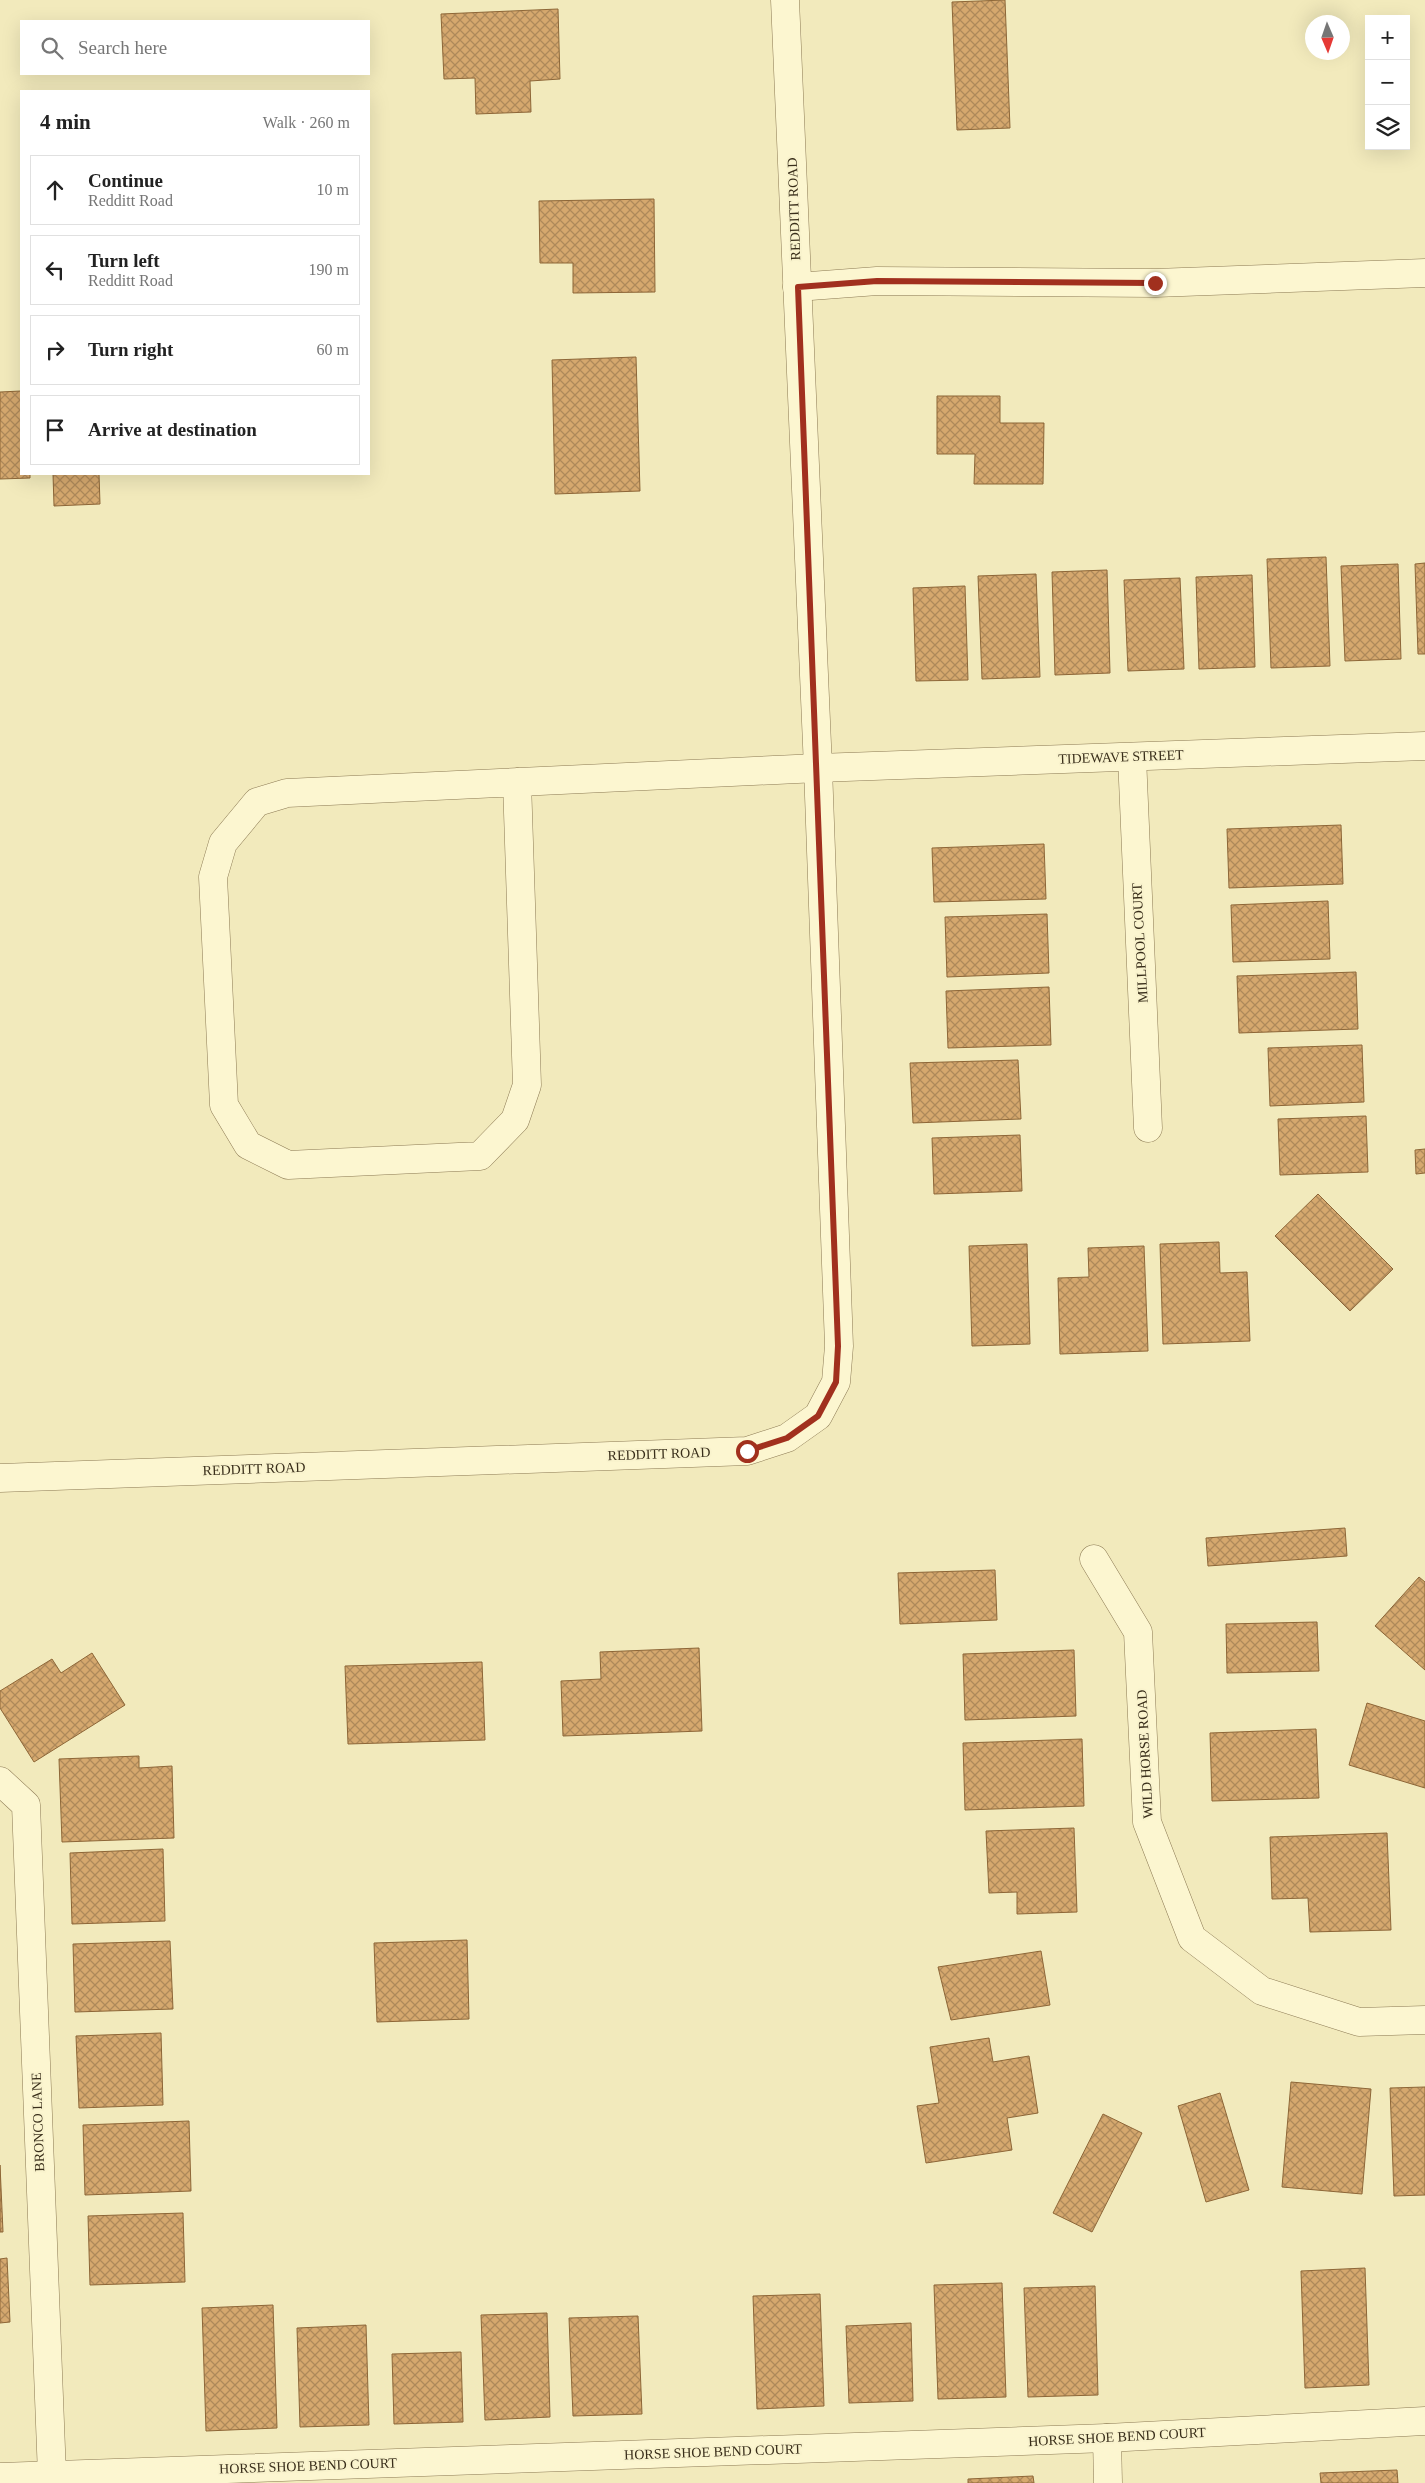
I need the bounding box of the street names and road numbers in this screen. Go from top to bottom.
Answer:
street label: REDDITT ROAD [785,157,803,261]
street label: TIDEWAVE STREET [1058,747,1184,767]
street label: MILLPOOL COURT [1129,882,1151,1003]
street label: REDDITT ROAD [607,1445,711,1463]
street label: REDDITT ROAD [202,1460,306,1478]
street label: WILD HORSE ROAD [1134,1689,1156,1819]
street label: BRONCO LANE [29,2072,47,2172]
street label: HORSE SHOE BEND COURT [1028,2425,1207,2449]
street label: HORSE SHOE BEND COURT [624,2441,802,2463]
street label: HORSE SHOE BEND COURT [219,2455,397,2477]

